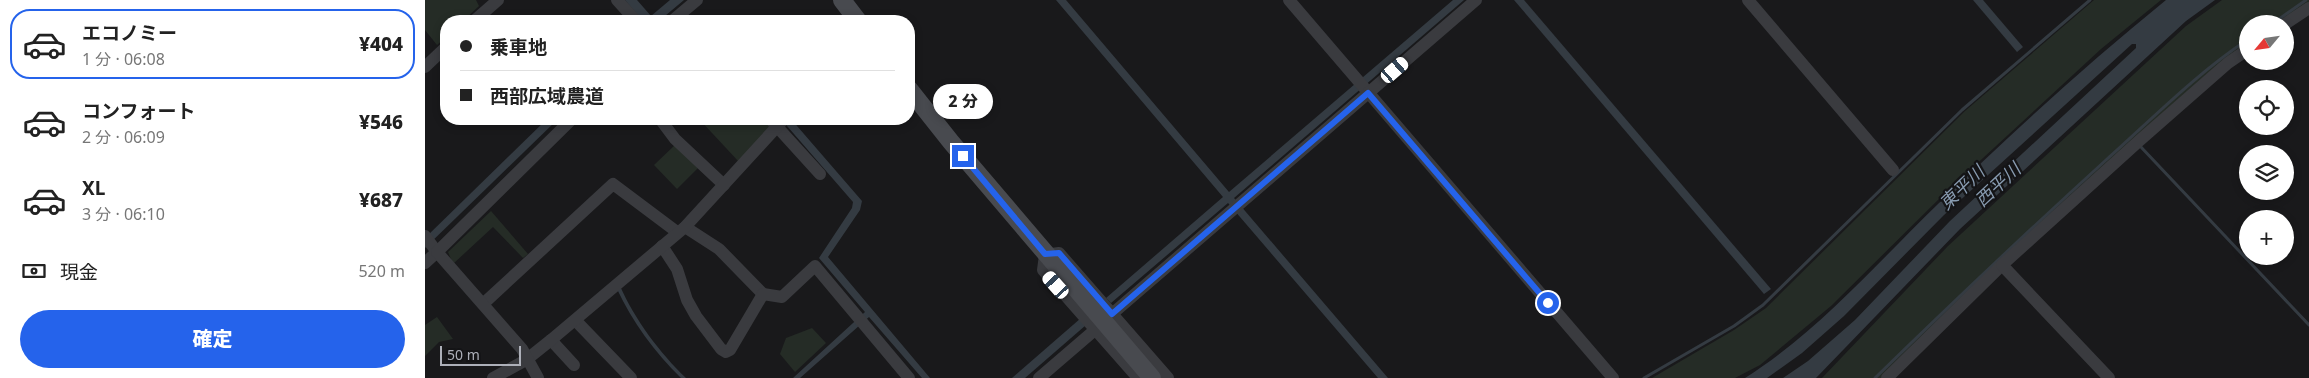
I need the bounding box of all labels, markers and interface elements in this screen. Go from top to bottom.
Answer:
north arrow [2239,15,2294,70]
map controls [2239,15,2294,265]
text: エコノミー [82,20,177,46]
icon: car [22,22,67,67]
text: ¥404 [359,31,403,57]
text: 乗車地 [490,34,547,60]
text: 1 分 · 06:08 [82,48,165,70]
car [1378,54,1411,86]
button: locate [2239,80,2294,135]
text: 西部広域農道 [490,83,604,109]
callout: 2 分 [933,84,993,118]
text: 2 分 [948,90,978,112]
text: コンフォート [82,98,195,124]
icon: car [22,100,67,145]
text: ¥546 [359,109,403,135]
text: 2 分 · 06:09 [82,126,165,148]
route end [952,145,974,167]
button: layers [2239,145,2294,200]
water label: 西平川 [1969,156,2027,211]
water label: 東平川 [1934,159,1991,215]
text: XL [82,175,105,201]
icon: car [22,178,67,223]
text: ¥687 [359,187,403,213]
text: 3 分 · 06:10 [82,203,165,225]
button: + [2239,210,2294,265]
icon: cash [20,257,48,285]
text: 現金 [60,259,98,285]
text: 520 m [358,260,405,282]
car [1040,269,1071,301]
route start [1537,292,1559,314]
button: 確定 [20,310,405,368]
scale bar [440,343,521,366]
text: 50 m [447,345,480,364]

